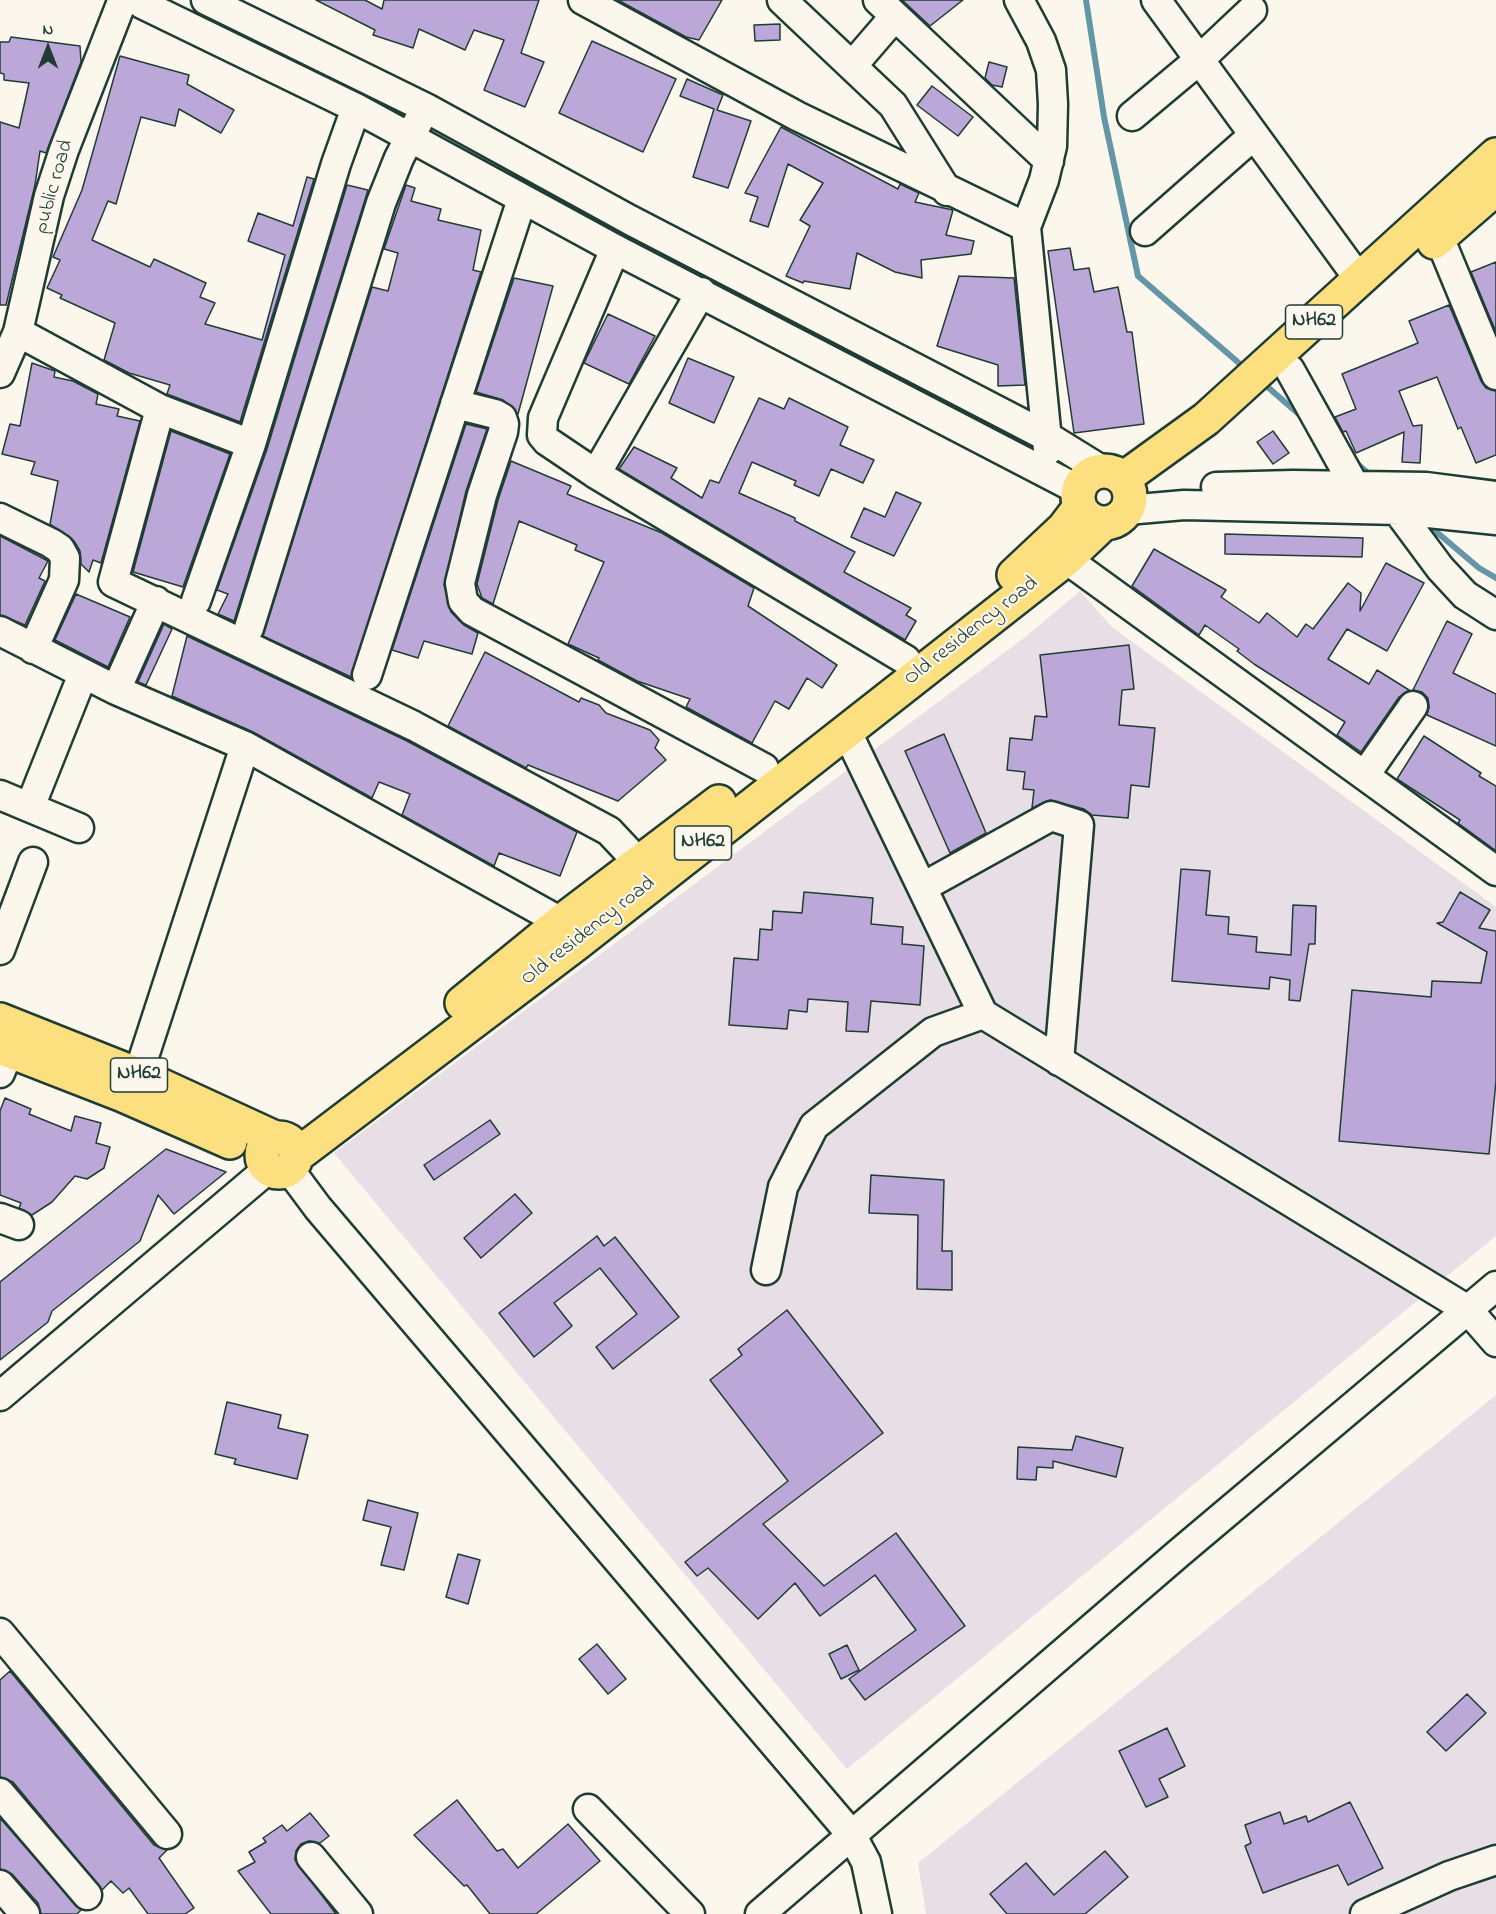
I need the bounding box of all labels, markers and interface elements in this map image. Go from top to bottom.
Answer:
north arrow [18,18,78,78]
text: N [43,18,53,42]
street label: public road [30,137,80,237]
road number: NH62 [1286,305,1342,339]
street label: Old residency road [900,572,1044,692]
road number: NH62 [674,826,732,860]
street label: Old residency road [517,872,661,992]
road number: NH62 [110,1058,168,1092]

